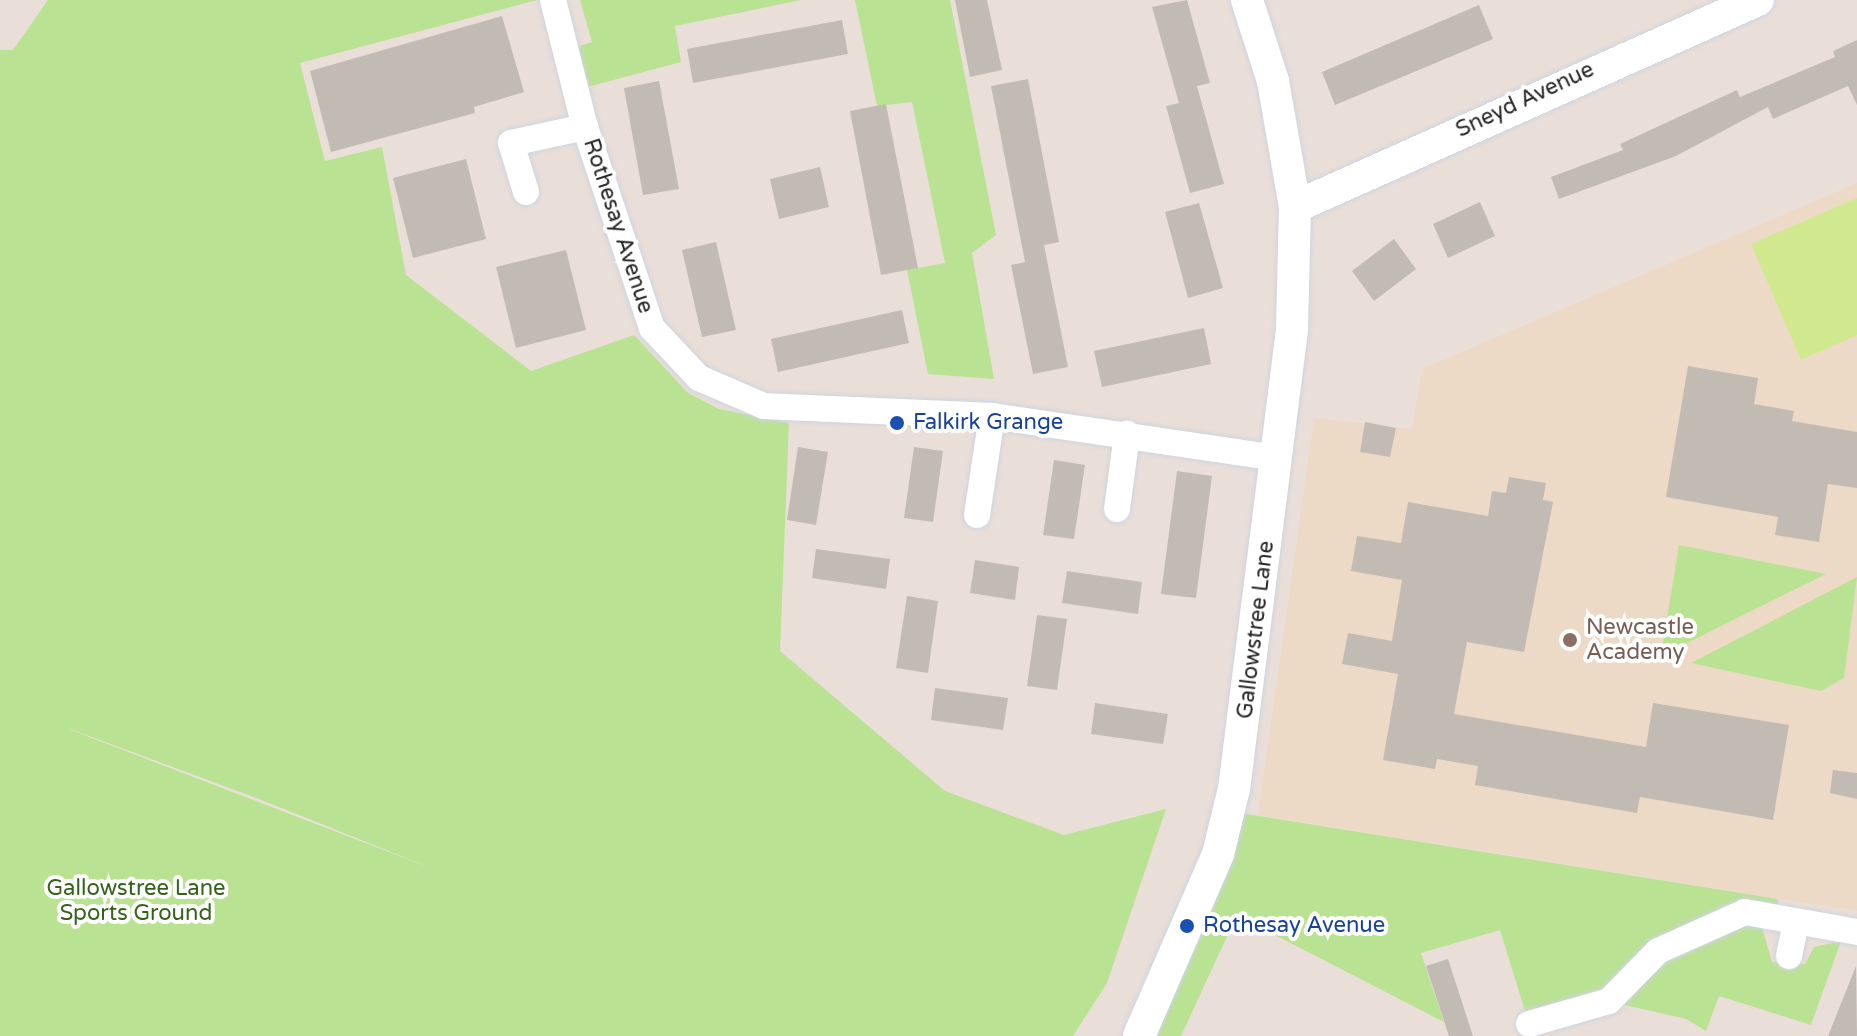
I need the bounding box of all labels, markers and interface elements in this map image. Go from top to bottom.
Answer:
street label: Sneyd Avenue [1452,57,1598,143]
street label: Rothesay Avenue [577,135,659,317]
place label: Falkirk Grange [913,410,1063,436]
marker: Falkirk Grange [888,414,906,432]
street label: Gallowstree Lane [1232,540,1280,720]
place label: Newcastle Academy [1586,614,1694,666]
marker: Newcastle Academy [1561,631,1579,649]
park label: Gallowstree Lane Sports Ground [46,875,226,926]
place label: Rothesay Avenue [1203,913,1385,939]
marker: Rothesay Avenue [1178,917,1196,935]

